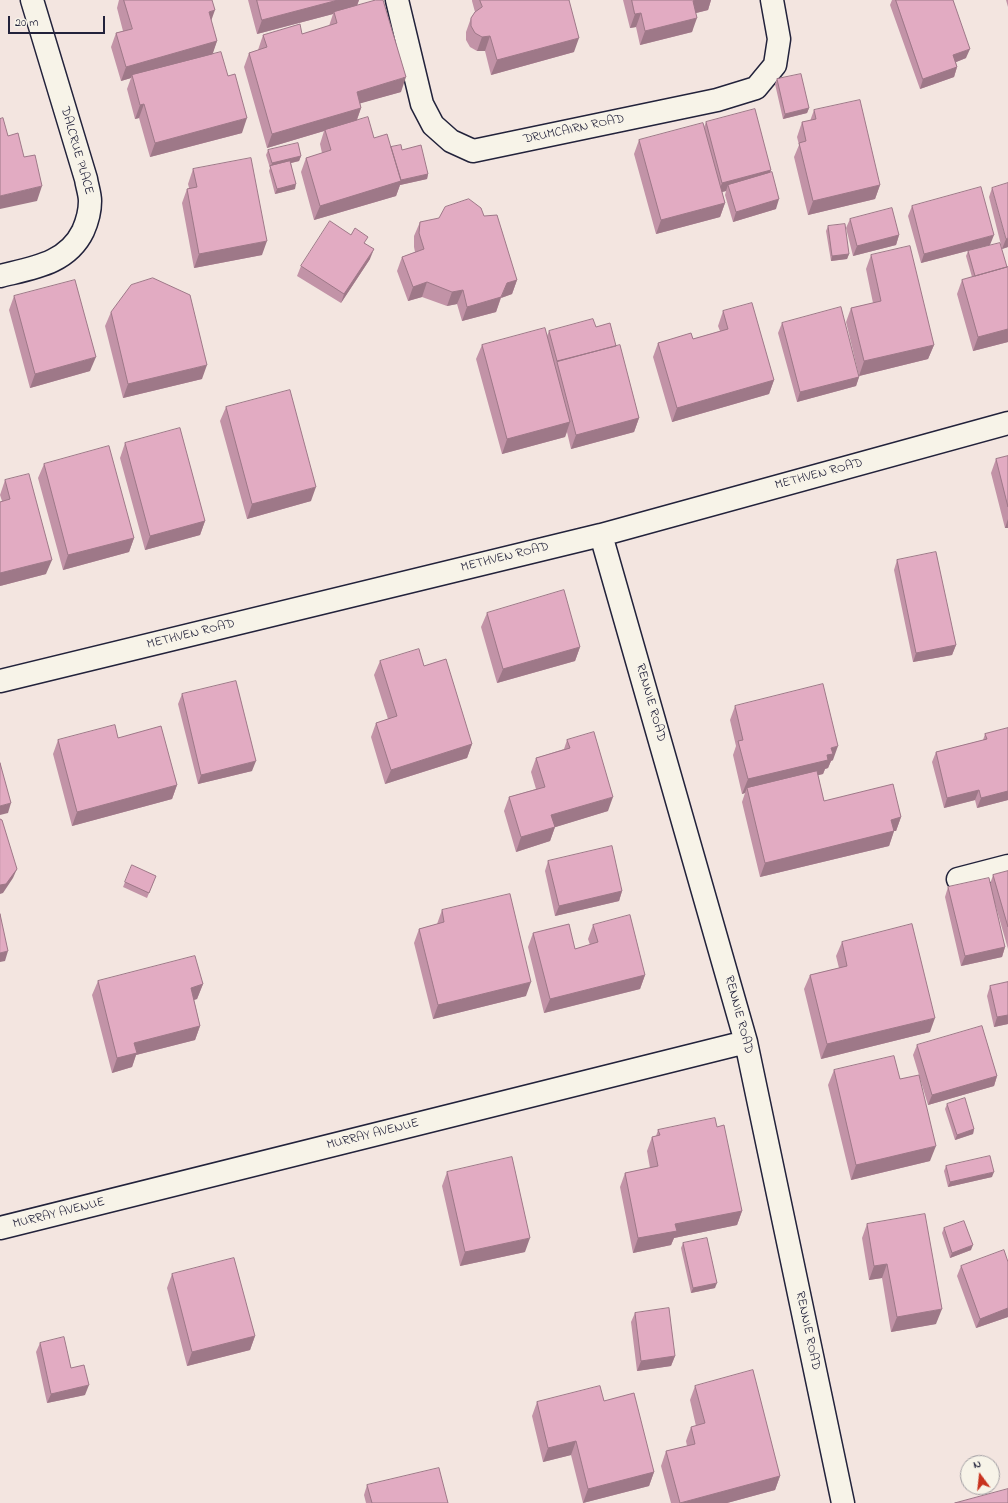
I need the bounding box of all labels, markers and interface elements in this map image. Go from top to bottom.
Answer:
scale bar [10,8,107,34]
text: 20 m [15,14,38,32]
street label: DALCRUE PLACE [56,105,96,197]
street label: DRUMCAIRN ROAD [522,112,626,148]
street label: METHVEN ROAD [773,456,865,494]
street label: METHVEN ROAD [459,540,551,576]
street label: METHVEN ROAD [145,617,237,653]
street label: RENNIE ROAD [631,662,669,744]
street label: RENNIE ROAD [720,974,756,1056]
street label: MURRAY AVENUE [325,1116,421,1154]
street label: MURRAY AVENUE [11,1195,107,1233]
street label: RENNIE ROAD [791,1290,823,1372]
north arrow [960,1455,1000,1495]
text: N [971,1456,983,1473]

